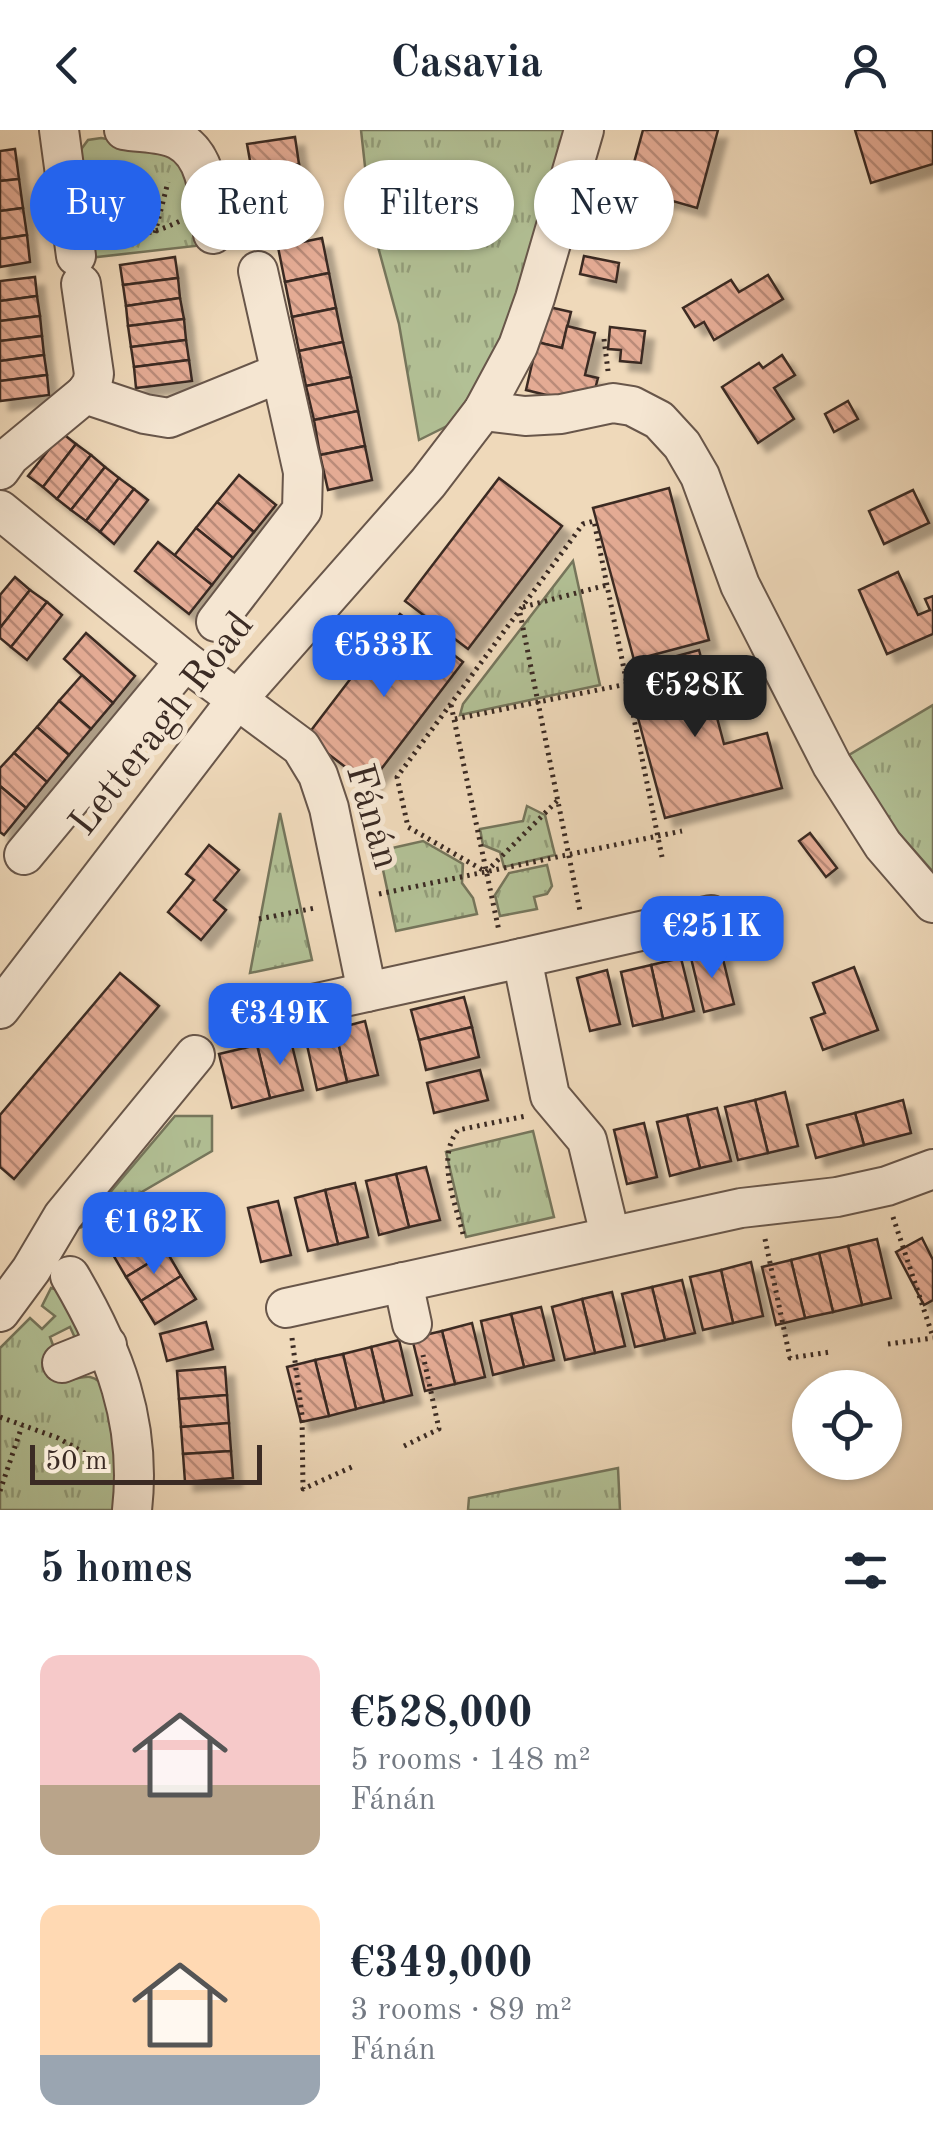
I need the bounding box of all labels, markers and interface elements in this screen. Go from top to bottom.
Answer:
icon: back [40,38,95,93]
icon: person [838,38,893,93]
text: Casavia [390,42,543,87]
chip: Buy [30,160,161,250]
chip: Rent [181,160,324,250]
chip: Filters [344,160,514,250]
chip: New [534,160,674,250]
street label: Letteragh Road [64,606,262,844]
pin: €533K [314,615,454,700]
text: €533K [335,631,433,663]
pin: €528K [625,655,765,740]
text: €528K [646,671,744,703]
street label: Fánán [337,760,405,874]
pin: €251K [642,896,782,981]
text: €251K [663,912,761,944]
pin: €349K [210,983,350,1068]
text: €349K [231,999,329,1031]
pin: €162K [84,1192,224,1277]
text: €162K [105,1208,203,1240]
map controls [792,1370,902,1480]
button: locate [792,1370,902,1480]
scale bar [30,1440,262,1484]
text: 50 m [45,1448,108,1476]
icon: filters [838,1543,893,1598]
text: 5 homes [40,1549,192,1591]
text: €528,000 [350,1694,532,1736]
icon: home [120,1695,240,1815]
text: 5 rooms · 148 m² [350,1745,591,1777]
text: Fánán [350,1785,436,1817]
text: €349,000 [350,1944,532,1986]
icon: home [120,1945,240,2065]
text: 3 rooms · 89 m² [350,1995,572,2027]
text: Fánán [350,2035,436,2067]

